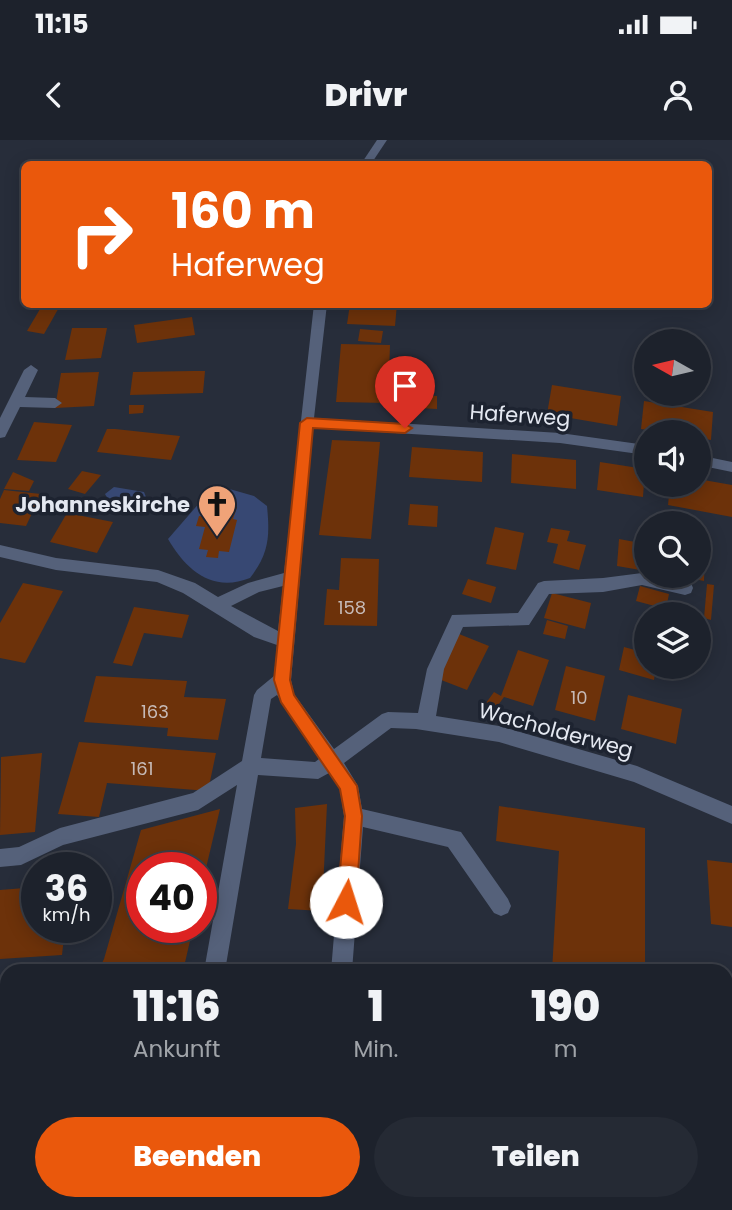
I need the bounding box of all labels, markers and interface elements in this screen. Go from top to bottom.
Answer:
text: 11:15 [35,6,89,42]
text: Drivr [325,72,407,117]
icon: back [35,76,73,114]
icon: person [659,76,697,114]
text: 160 m [171,177,315,245]
icon: right [56,189,147,280]
text: Haferweg [171,242,325,287]
north arrow [634,329,710,406]
map controls [634,329,711,679]
pin [375,356,435,428]
icon: arrive [386,367,424,405]
street label: Haferweg [469,397,571,433]
button: sound [634,420,711,497]
church icon: Johanneskirche [196,483,238,538]
place label: Johanneskirche [15,490,190,519]
button: search [634,511,711,588]
house number: 158 [338,595,366,620]
button: layers [634,602,711,679]
house number: 10 [570,685,588,710]
street label: Wacholderweg [475,695,637,765]
house number: 163 [141,699,169,724]
house number: 161 [131,756,153,781]
speed limit sign: 40 [126,852,217,943]
text: 36 [45,864,88,913]
position arrow [309,865,383,939]
text: km/h [43,902,90,927]
text: 11:16 [133,977,221,1036]
text: 1 [368,977,384,1036]
text: 190 [531,977,600,1036]
text: Ankunft [133,1033,220,1065]
text: Min. [353,1033,398,1065]
text: m [554,1033,578,1065]
button: Beenden [35,1117,360,1197]
button: Teilen [374,1117,698,1197]

